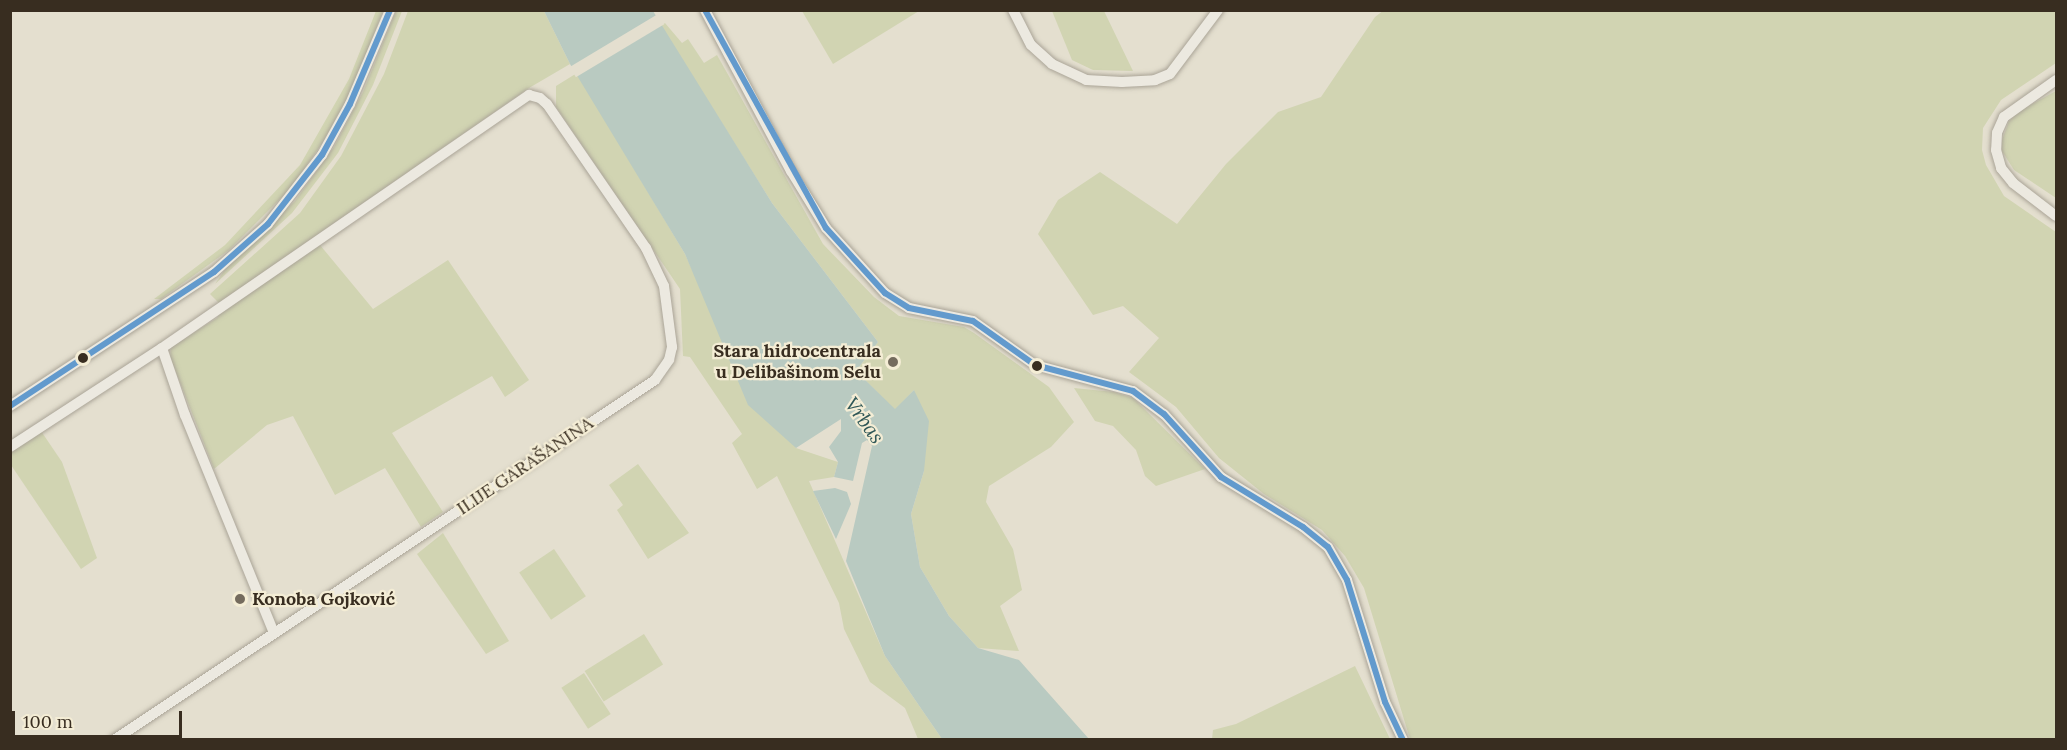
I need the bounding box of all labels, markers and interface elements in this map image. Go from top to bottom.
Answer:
place label: Stara hidrocentrala u Delibašinom Selu [713,341,881,384]
unlabelled marker [77,352,89,364]
marker: Stara hidrocentrala u Delibašinom Selu [886,355,900,369]
unlabelled marker [1031,360,1043,372]
water label: Vrbas [840,392,890,448]
street label: ILIJE GARAŠANINA [453,412,597,520]
place label: Konoba Gojković [252,588,395,610]
marker: Konoba Gojković [233,592,247,606]
scale bar [15,699,184,737]
text: 100 m [23,710,73,733]

